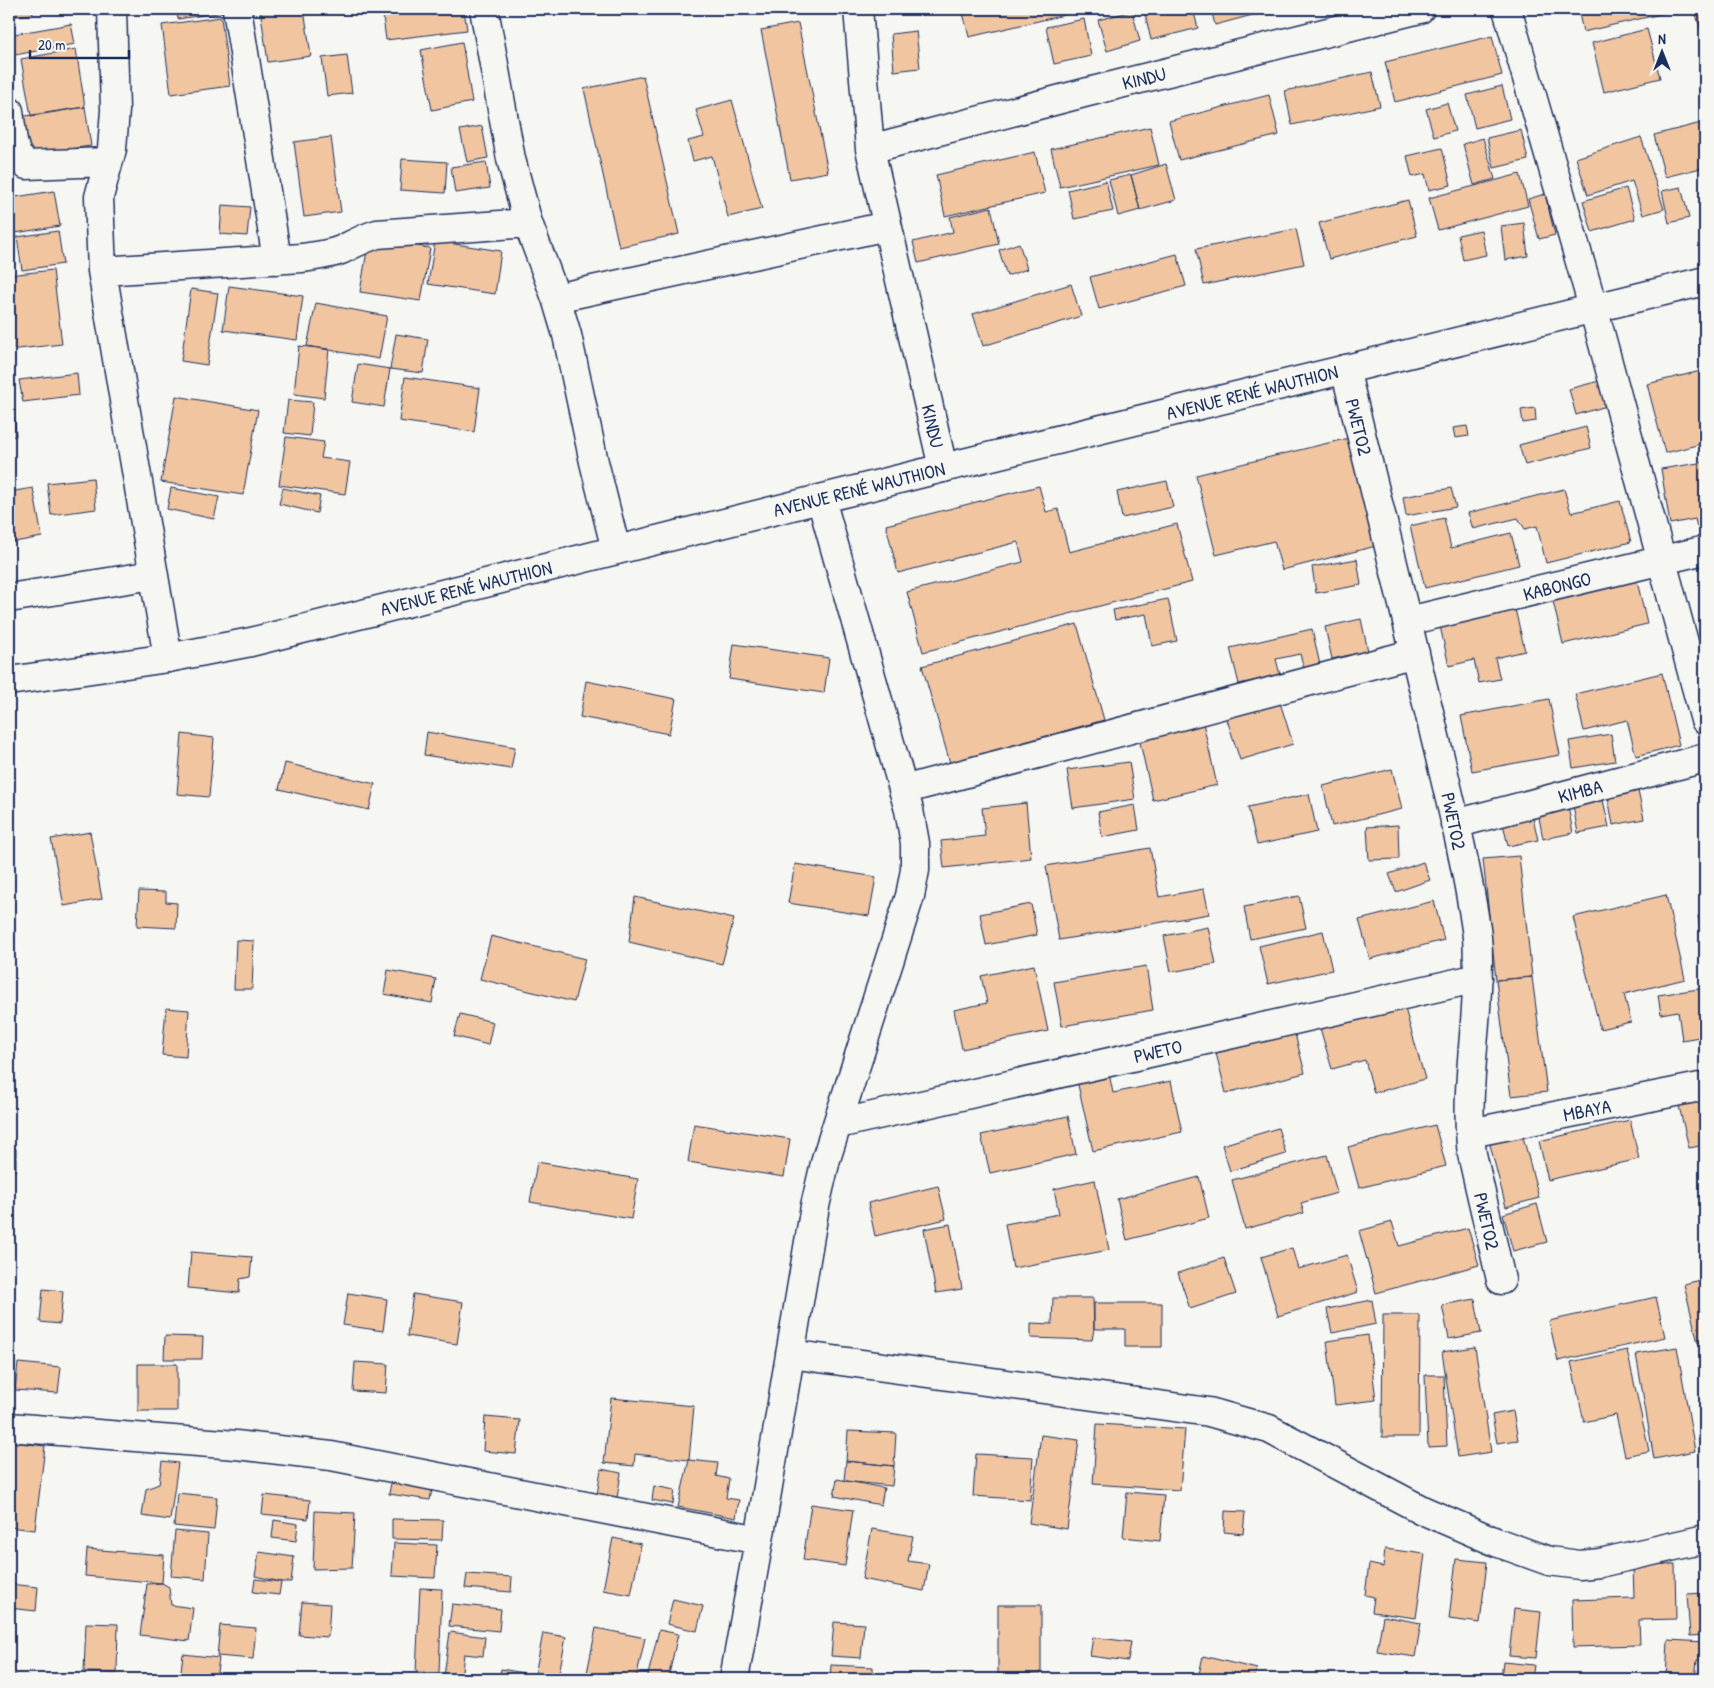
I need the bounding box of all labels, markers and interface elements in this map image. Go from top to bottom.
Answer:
scale bar [30,28,129,60]
north arrow [1636,28,1686,78]
text: N [1658,29,1666,48]
text: 20 m [38,34,65,55]
street label: KINDU [1120,60,1168,96]
street label: AVENUE RENÉ WAUTHION [1164,358,1340,426]
street label: PWETO2 [1339,396,1379,458]
street label: KINDU [915,402,951,450]
street label: AVENUE RENÉ WAUTHION [771,455,947,523]
street label: AVENUE RENÉ WAUTHION [378,554,554,622]
street label: KABONGO [1520,565,1594,607]
street label: KIMBA [1555,773,1605,809]
street label: PWETO2 [1435,790,1473,852]
street label: PWETO [1131,1033,1185,1069]
street label: MBAYA [1561,1093,1613,1127]
street label: PWETO2 [1468,1190,1506,1252]

